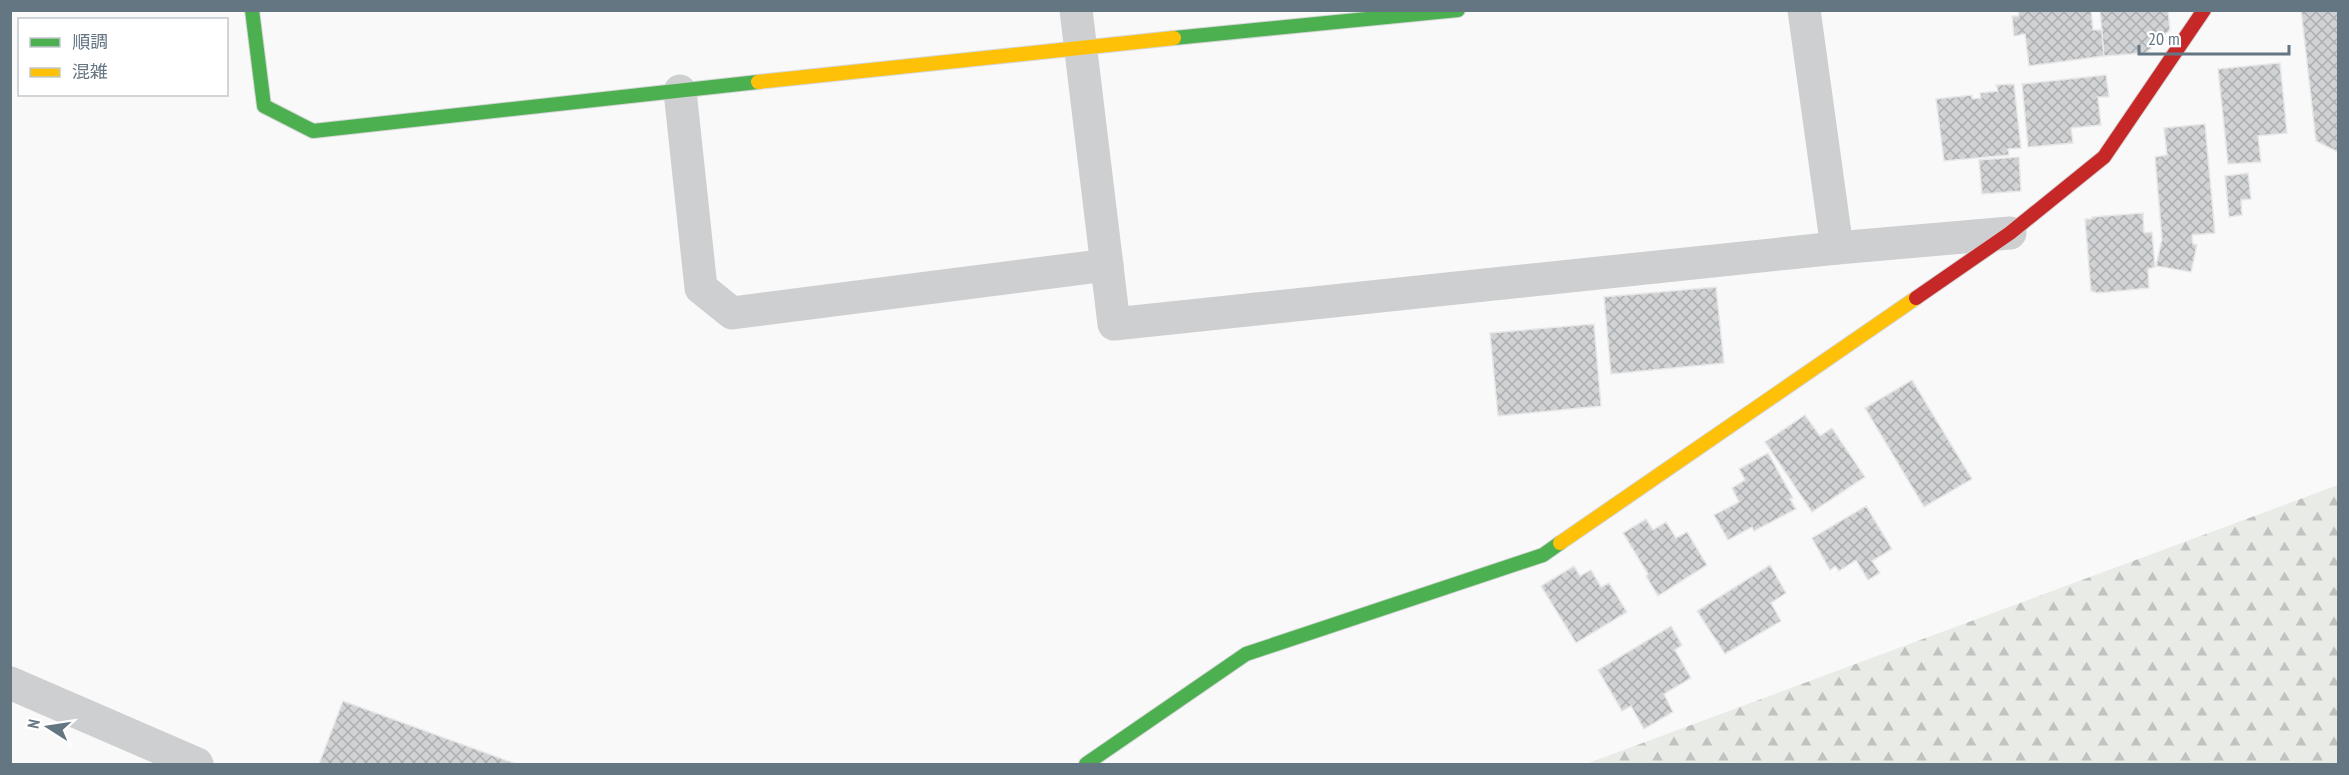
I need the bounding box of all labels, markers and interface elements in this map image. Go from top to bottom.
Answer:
legend [18,18,228,96]
scale bar [2139,18,2289,56]
text: 20 m [2148,27,2180,50]
text: 順調 [72,30,108,53]
text: 混雑 [72,60,108,83]
north arrow [18,697,78,757]
text: N [23,718,44,730]

